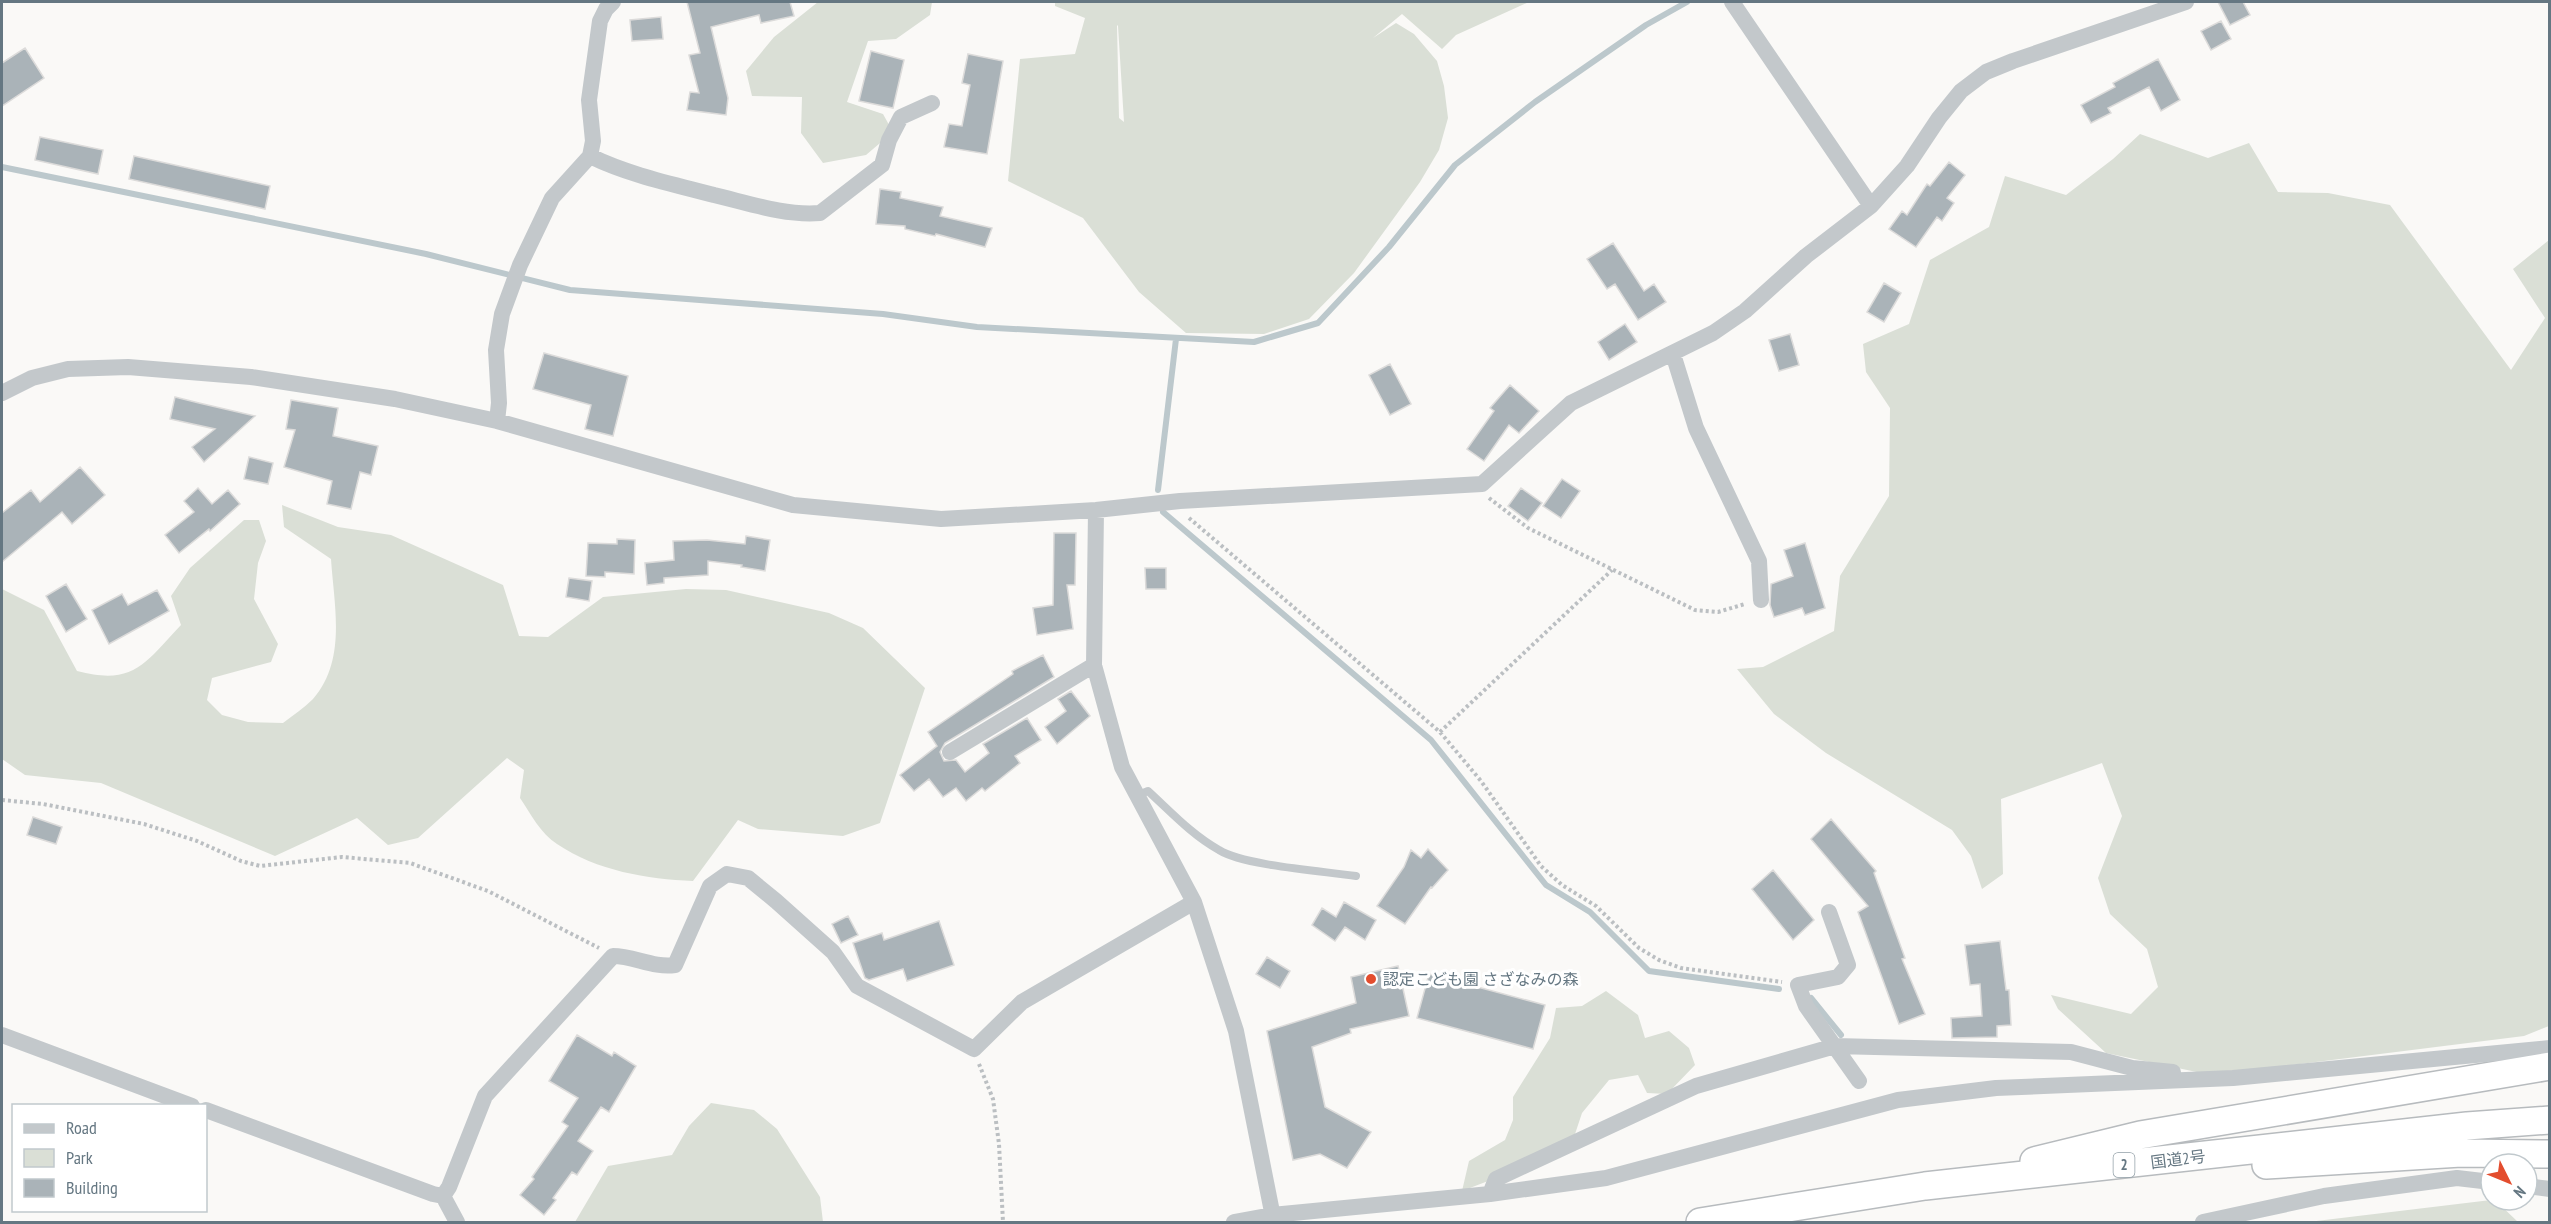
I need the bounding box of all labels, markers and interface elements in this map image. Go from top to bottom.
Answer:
place label: 認定こども園 さざなみの森 [1383,969,1578,989]
marker: 認定こども園 さざなみの森 [1364,972,1378,986]
legend [12,1104,207,1212]
text: Road [66,1116,97,1139]
text: Park [66,1146,93,1169]
street label: 国道2号 [2149,1146,2207,1172]
north arrow [2479,1152,2539,1212]
road number: 2 [2114,1153,2134,1177]
text: Building [66,1176,118,1199]
text: N [2510,1182,2530,1202]

